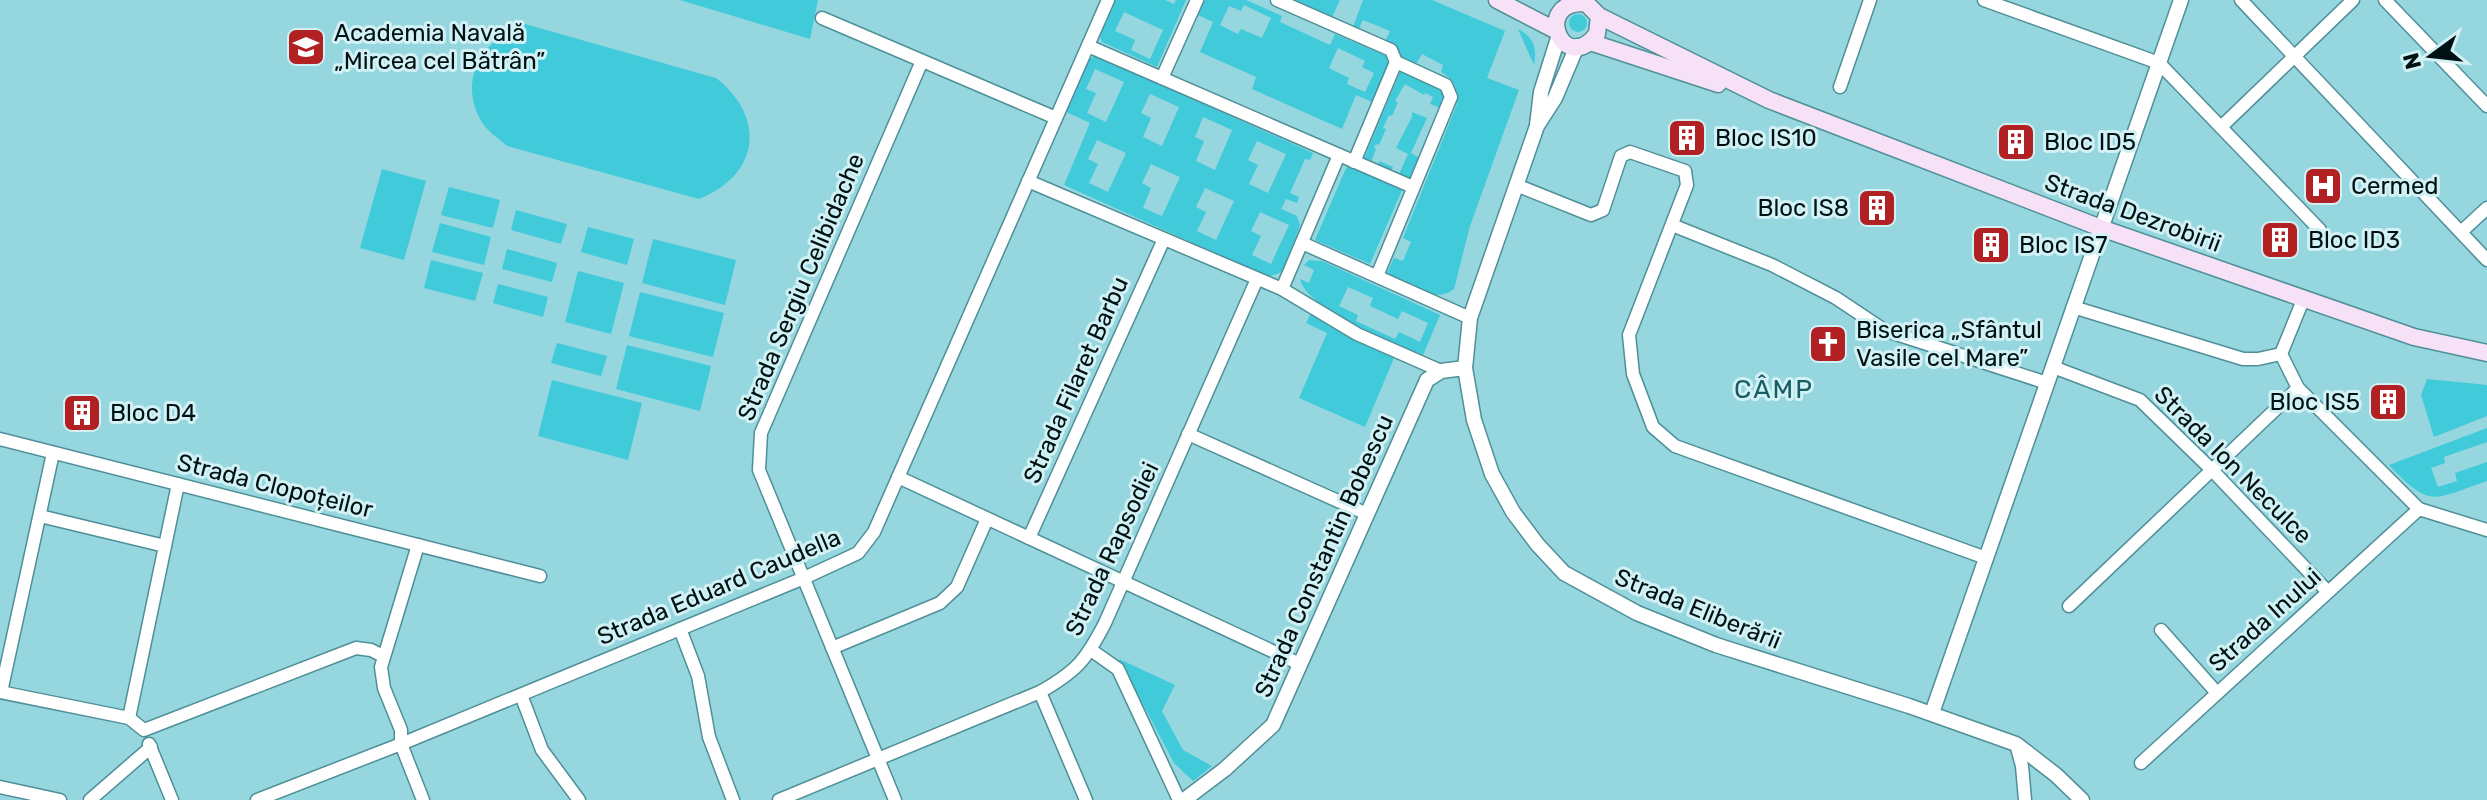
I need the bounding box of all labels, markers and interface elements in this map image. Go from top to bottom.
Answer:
north arrow [2391,16,2471,96]
place label: Academia Navală „Mircea cel Bătrân” [334,19,545,75]
school or university icon: Academia Navală „Mircea cel Bătrân” [285,26,327,68]
text: N [2397,50,2427,72]
building icon: Bloc IS10 [1666,117,1708,159]
building icon: Bloc ID5 [1995,121,2037,163]
place label: Bloc IS10 [1715,124,1817,152]
place label: Bloc ID5 [2044,128,2136,156]
street label: Strada Sergiu Celibidache [732,149,870,425]
hospital icon: Cermed [2302,165,2344,207]
street label: Strada Dezrobirii [2041,168,2225,258]
place label: Cermed [2351,172,2439,200]
building icon: Bloc IS8 [1856,187,1898,229]
place label: Bloc IS8 [1757,194,1849,222]
building icon: Bloc ID3 [2259,219,2301,261]
building icon: Bloc IS7 [1970,224,2012,266]
place label: Bloc ID3 [2308,226,2400,254]
place label: Bloc IS7 [2019,231,2108,259]
street label: Strada Filaret Barbu [1018,272,1134,488]
place label: Biserica „Sfântul Vasile cel Mare” [1856,316,2042,372]
church icon: Biserica „Sfântul Vasile cel Mare” [1807,323,1849,365]
district label: CÂMP [1734,374,1814,405]
street label: Strada Ion Neculce [2149,381,2317,549]
building icon: Bloc IS5 [2367,381,2409,423]
place label: Bloc IS5 [2269,388,2360,416]
building icon: Bloc D4 [61,392,103,434]
place label: Bloc D4 [110,399,196,427]
street label: Strada Constantin Bobescu [1249,410,1399,702]
street label: Strada Clopoțeilor [174,448,376,524]
street label: Strada Rapsodiei [1059,458,1165,640]
street label: Strada Eduard Caudella [593,523,845,651]
street label: Strada Inului [2203,562,2327,678]
street label: Strada Eliberării [1611,563,1785,655]

